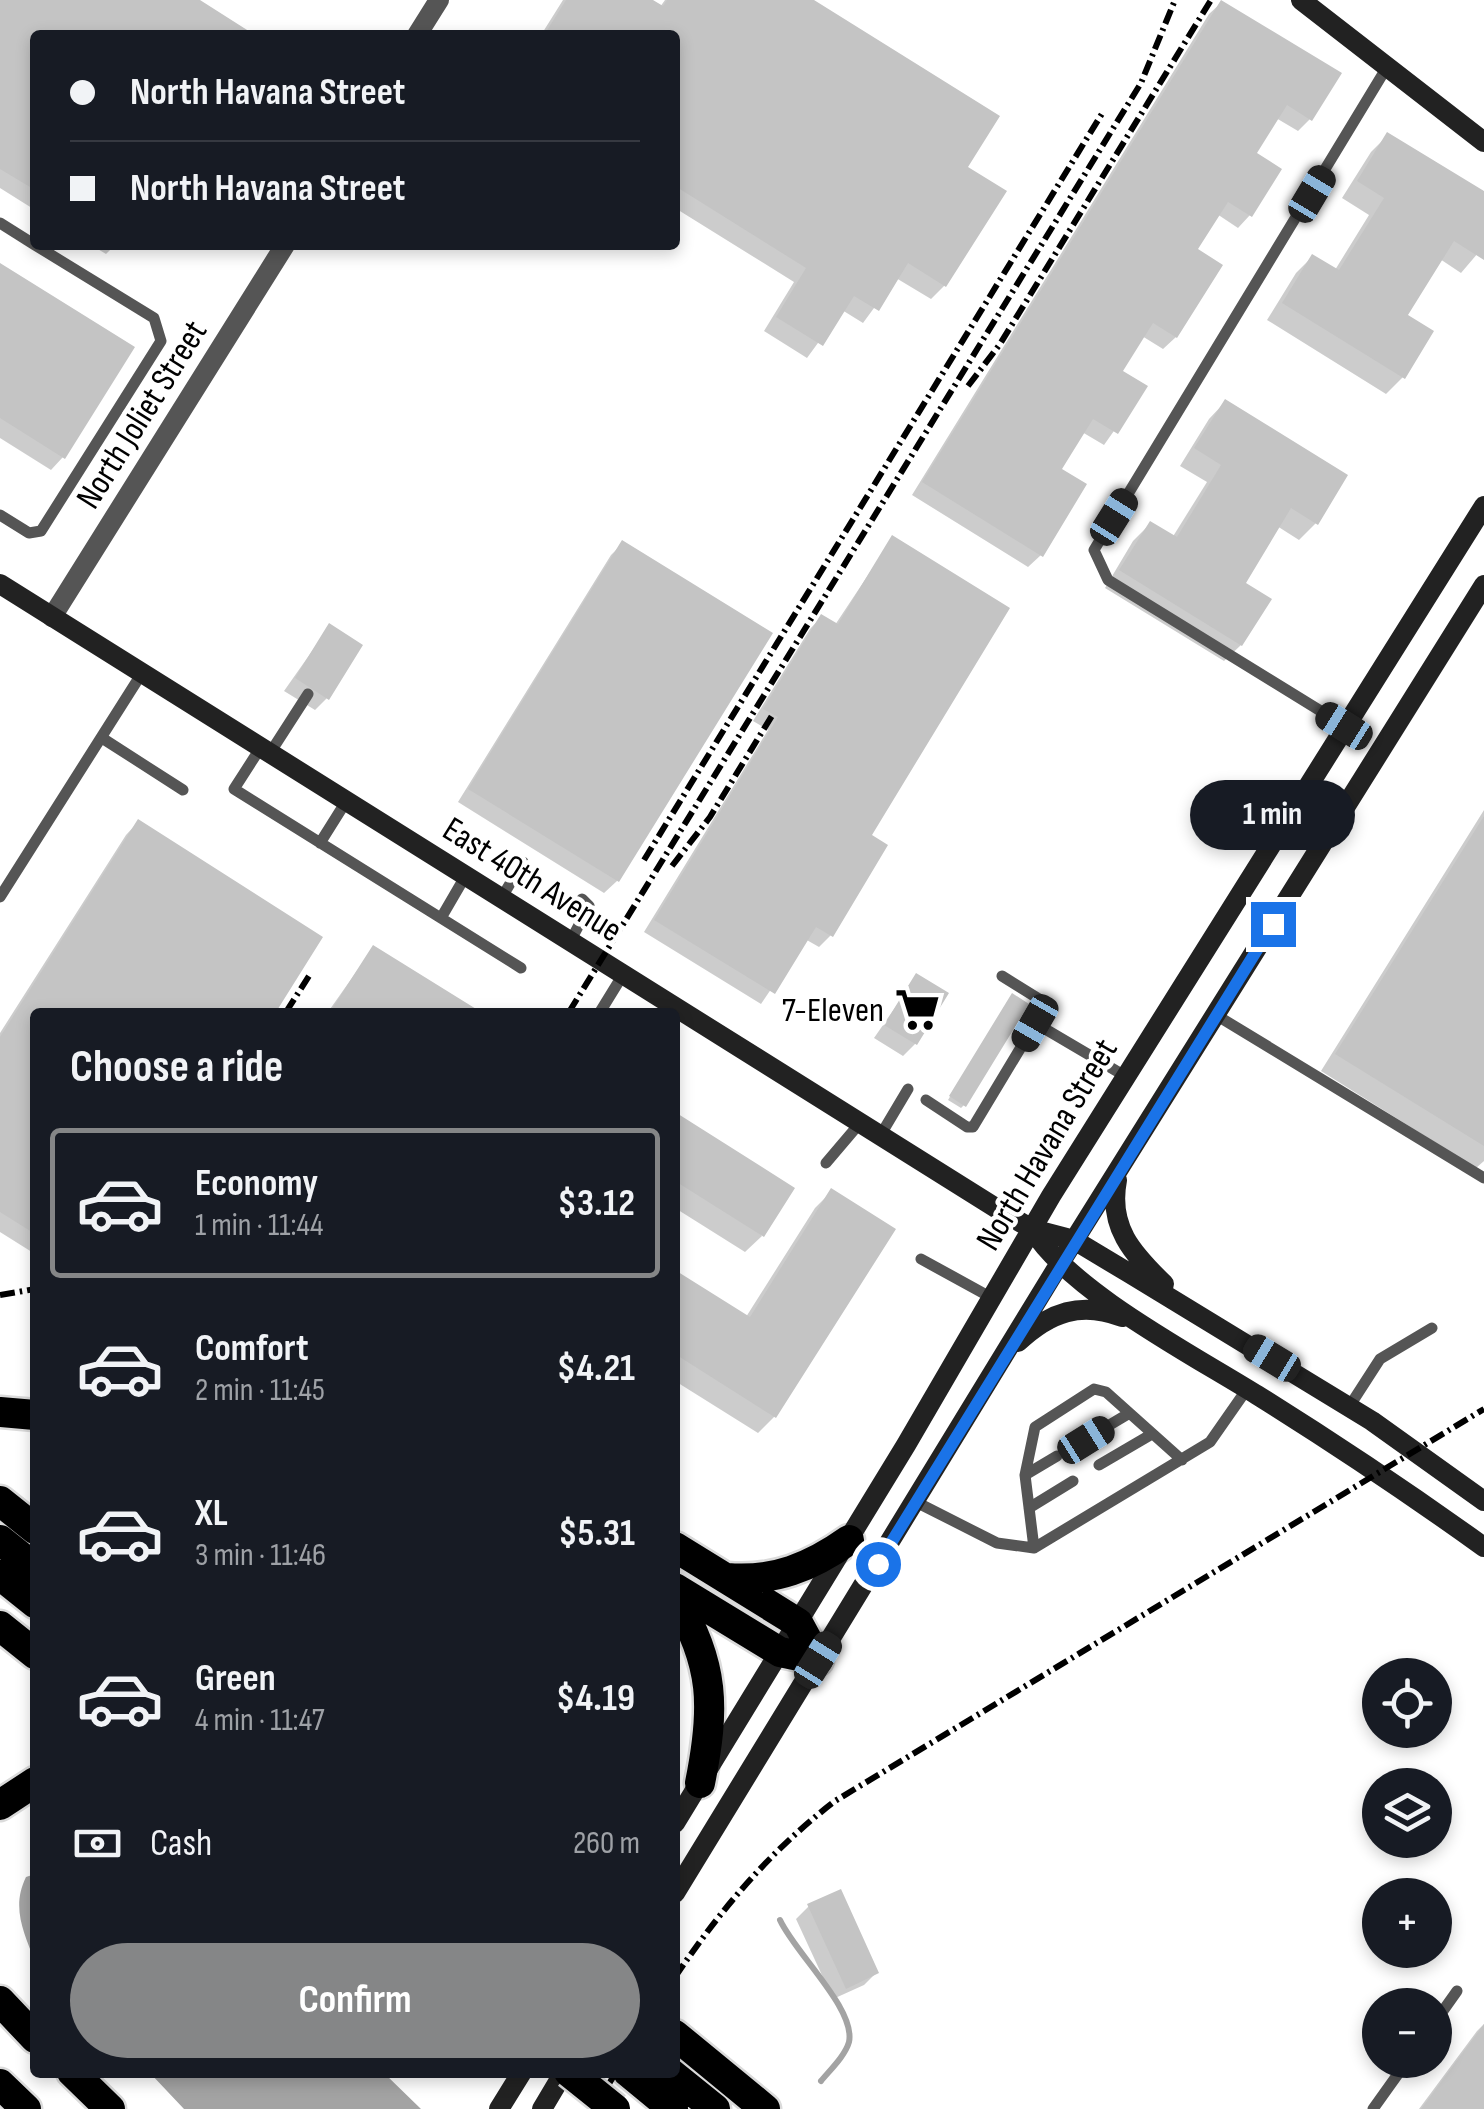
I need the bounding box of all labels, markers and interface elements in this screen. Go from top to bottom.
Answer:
text: North Havana Street [130,70,405,115]
car [1284,161,1340,227]
text: North Havana Street [130,166,405,211]
street label: North Joliet Street [67,313,217,517]
car [1085,484,1143,550]
car [1311,697,1377,755]
callout: 1 min [1190,779,1356,849]
text: 1 min [1243,795,1302,834]
street label: East 40th Avenue [435,808,630,952]
route end [1251,902,1296,947]
supermarket icon: 7-Eleven [893,985,941,1033]
place label: 7-Eleven [782,989,884,1032]
car [1007,990,1063,1056]
street label: North Havana Street [967,1031,1127,1258]
text: Choose a ride [70,1040,283,1095]
icon: car [75,1158,165,1248]
text: Economy [195,1161,318,1206]
text: $3.12 [558,1181,635,1226]
text: 1 min · 11:44 [195,1206,323,1245]
icon: car [75,1323,165,1413]
text: Comfort [195,1326,309,1371]
car [1239,1330,1305,1386]
text: $4.21 [557,1346,635,1391]
text: 2 min · 11:45 [195,1371,325,1410]
car [1053,1411,1119,1469]
icon: car [75,1488,165,1578]
text: XL [195,1491,228,1536]
text: $5.31 [558,1511,635,1556]
text: 3 min · 11:46 [195,1536,326,1575]
route start [856,1542,901,1587]
car [789,1627,847,1693]
icon: car [75,1653,165,1743]
text: Green [195,1656,276,1701]
map controls [1362,1658,1452,2078]
button: locate [1362,1658,1452,1748]
text: $4.19 [556,1676,635,1721]
text: 4 min · 11:47 [195,1701,325,1740]
button: layers [1362,1768,1452,1858]
icon: cash [70,1816,125,1871]
text: Cash [150,1821,212,1866]
text: 260 m [573,1824,640,1863]
button: + [1362,1878,1452,1968]
button: Confirm [70,1943,640,2058]
button: − [1362,1988,1452,2078]

